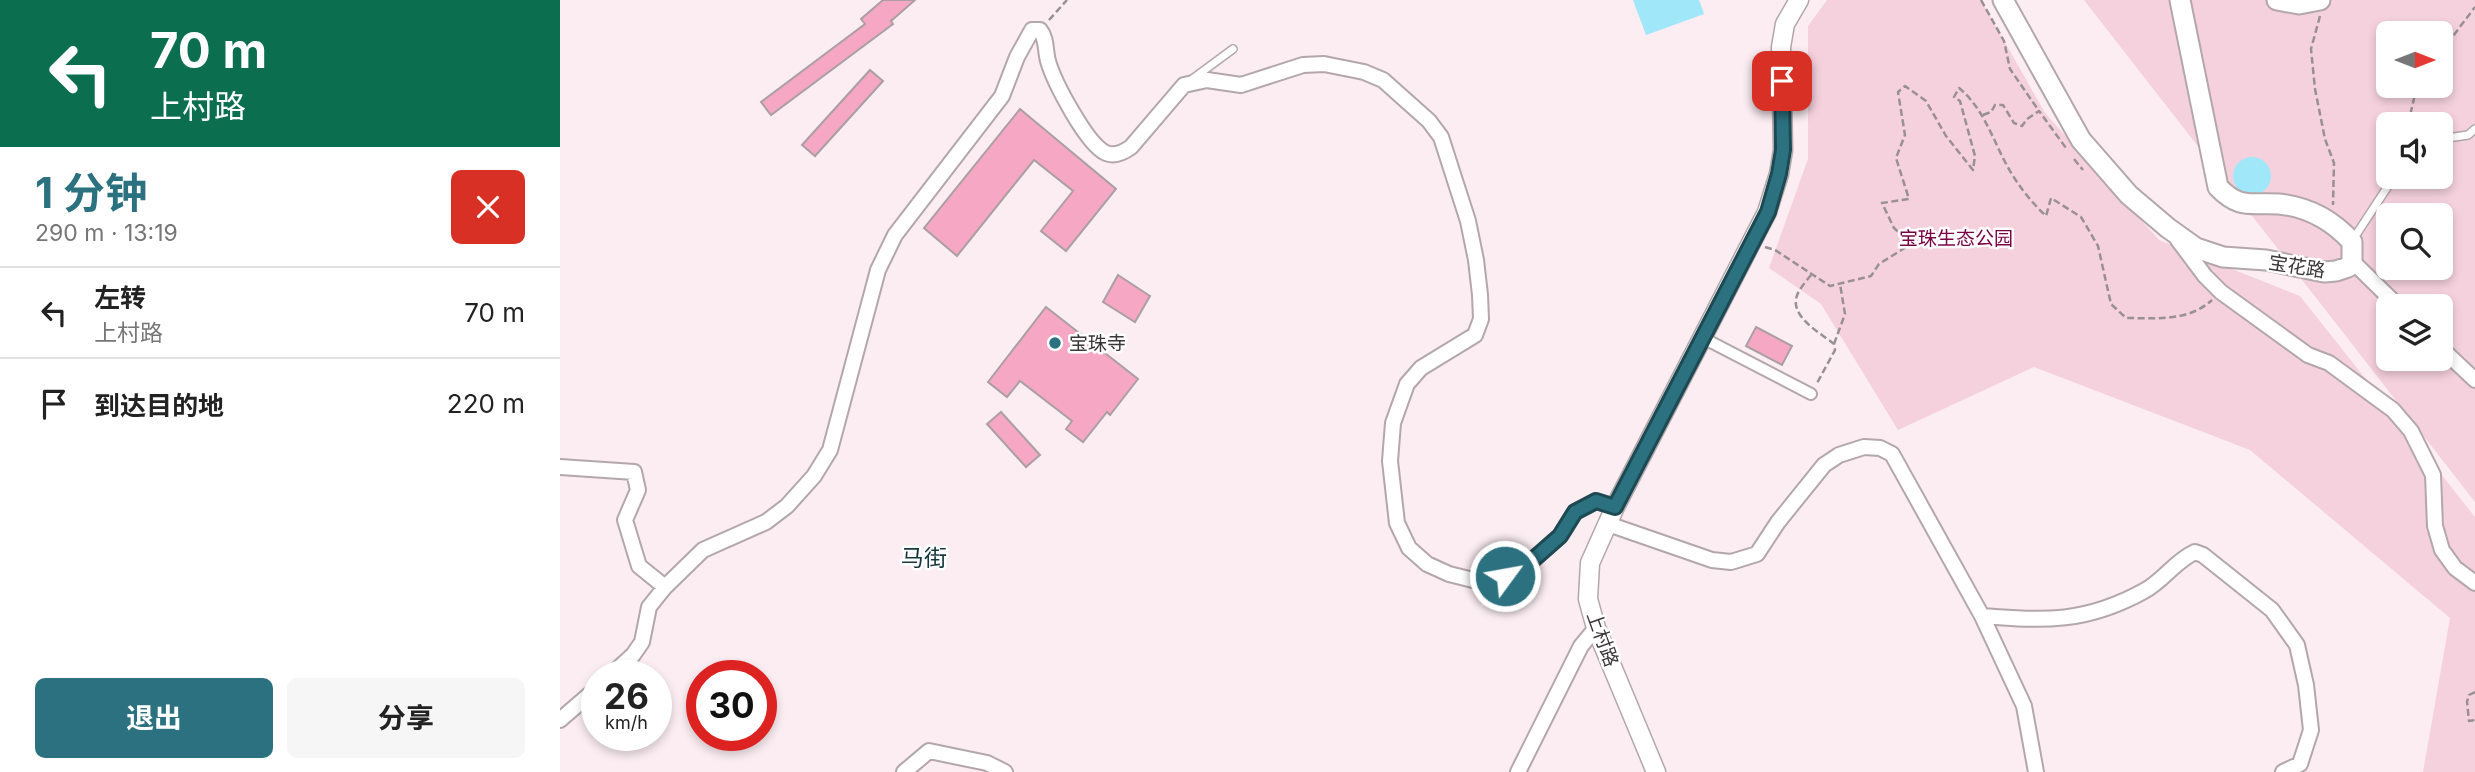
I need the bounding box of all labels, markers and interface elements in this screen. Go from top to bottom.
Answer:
text: 70 m [150,21,267,80]
north arrow [2376,21,2454,98]
map controls [2376,21,2453,371]
icon: left [35,28,126,119]
pin [1752,51,1812,111]
icon: arrive [1763,62,1801,100]
text: 上村路 [150,87,246,126]
button: sound [2376,112,2453,189]
text: 1 分钟 [35,167,147,218]
button: close [451,170,525,244]
button: search [2376,203,2453,280]
text: 290 m · 13:19 [35,219,178,247]
park label: 宝珠生态公园 [1899,227,2013,250]
street label: 宝花路 [2267,251,2327,282]
text: 左转 [94,282,146,313]
icon: left [35,294,73,332]
button: layers [2376,294,2453,371]
text: 70 m [464,297,525,328]
text: 上村路 [94,319,163,347]
place label: 宝珠寺 [1069,332,1126,355]
marker: 宝珠寺 [1047,335,1063,351]
icon: arrive [35,385,73,423]
text: 220 m [447,388,525,419]
text: 到达目的地 [94,390,224,421]
position arrow [1468,539,1542,613]
district label: 马街 [901,544,947,572]
street label: 上村路 [1582,608,1623,670]
speed limit sign: 30 [686,660,777,751]
text: 26 [604,675,649,717]
button: 退出 [35,678,273,758]
button: 分享 [287,678,525,758]
text: km/h [605,712,648,733]

